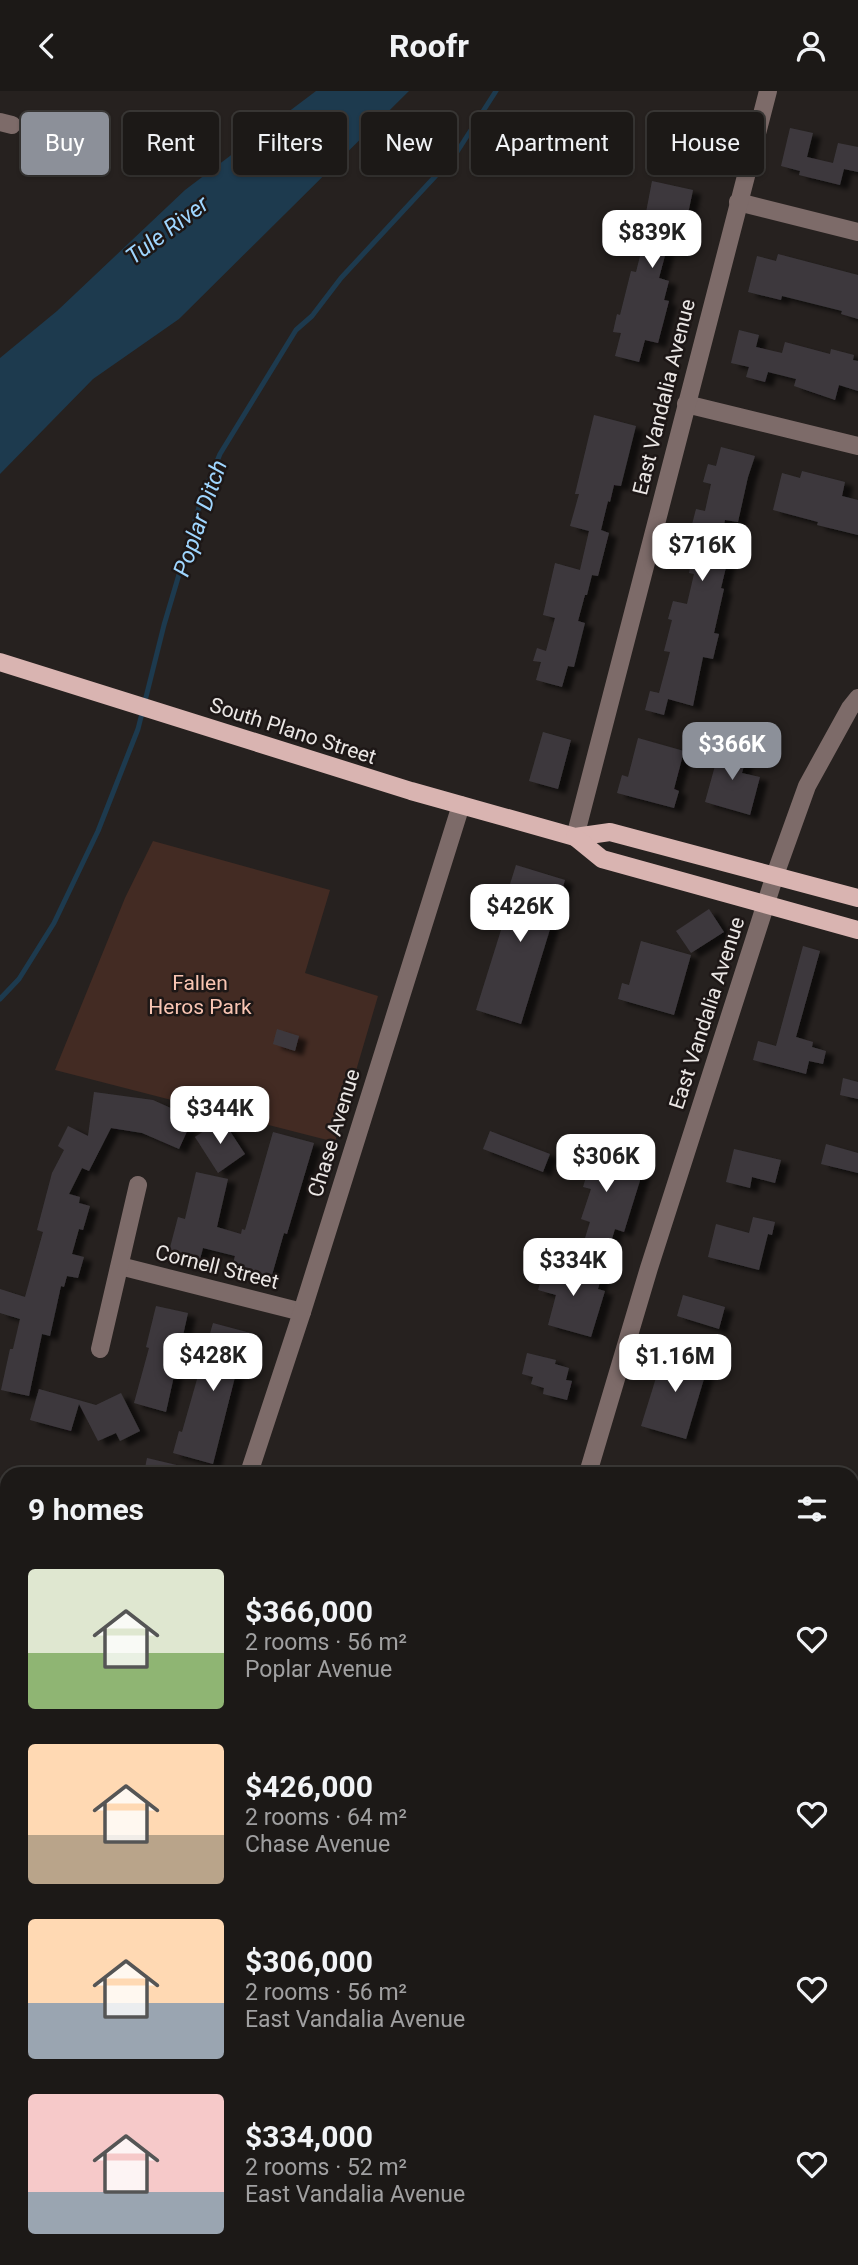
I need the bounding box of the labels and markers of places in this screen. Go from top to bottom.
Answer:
pin: $839K [603,211,701,270]
pin: $716K [653,524,751,583]
pin: $366K [683,723,781,782]
pin: $426K [471,885,569,944]
pin: $344K [171,1087,269,1146]
pin: $306K [557,1135,655,1194]
pin: $334K [524,1239,622,1298]
pin: $428K [164,1333,262,1393]
pin: $1.16M [618,1335,732,1394]

